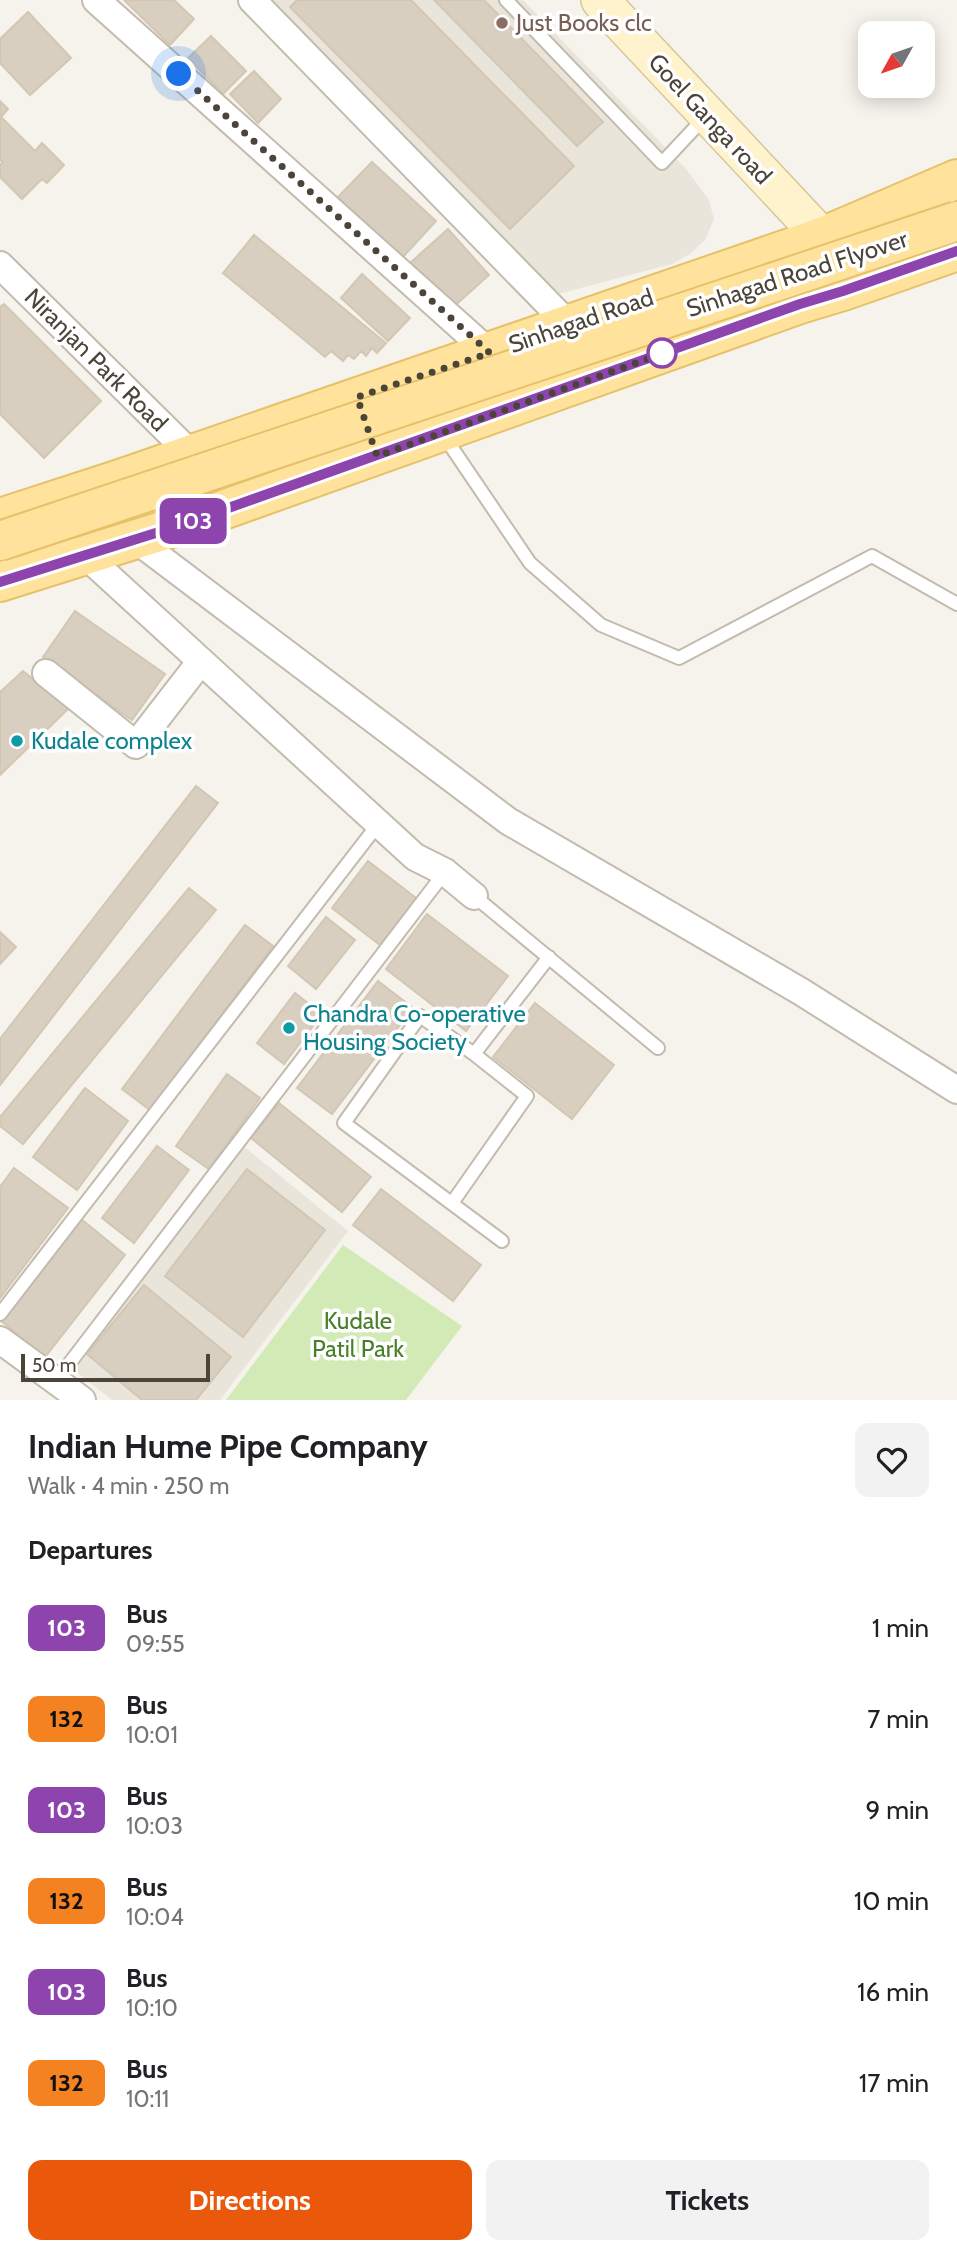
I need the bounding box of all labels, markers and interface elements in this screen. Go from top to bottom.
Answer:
place label: Just Books clc [515,8,652,37]
marker: Just Books clc [494,15,510,31]
north arrow [858,21,934,98]
map controls [858,21,935,98]
street label: Goel Ganga road [643,47,778,190]
your location [161,56,196,91]
street label: Sinhagad Road Flyover [683,224,912,323]
street label: Niranjan Park Road [19,282,174,437]
street label: Sinhagad Road [505,282,657,359]
unlabelled marker [647,338,677,368]
line badge: 103 [153,498,233,544]
text: 103 [174,506,212,535]
place label: Kudale complex [31,726,193,755]
marker: Kudale complex [9,733,25,749]
place label: Chandra Co-operative Housing Society [303,999,526,1056]
marker: Chandra Co-operative Housing Society [281,1020,297,1036]
park label: Kudale Patil Park [312,1306,404,1363]
scale bar [21,1351,210,1383]
text: 50 m [32,1354,76,1377]
button: heart [855,1423,929,1497]
text: Indian Hume Pipe Company [28,1426,428,1466]
text: Walk · 4 min · 250 m [28,1472,230,1500]
text: Departures [28,1534,152,1566]
text: Bus [126,1598,167,1630]
text: 1 min [872,1612,929,1644]
text: 103 [47,1613,86,1642]
text: 09:55 [126,1630,185,1658]
text: Bus [126,1689,167,1721]
text: 7 min [867,1703,929,1735]
text: 132 [49,1704,84,1733]
text: 10:01 [126,1721,178,1749]
text: Bus [126,1780,167,1812]
text: 9 min [866,1794,929,1826]
text: 103 [47,1795,86,1824]
text: 10:03 [126,1812,183,1840]
text: Bus [126,1871,167,1903]
text: 10 min [854,1885,929,1917]
text: 132 [49,1886,84,1915]
text: 10:04 [126,1903,184,1931]
text: Bus [126,1962,167,1994]
text: 16 min [857,1976,929,2008]
text: 103 [47,1977,86,2006]
text: 10:10 [126,1994,178,2022]
text: Bus [126,2053,167,2085]
text: 17 min [859,2067,929,2099]
text: 132 [49,2068,84,2097]
text: 10:11 [126,2085,169,2113]
button: Directions [28,2160,472,2240]
button: Tickets [486,2160,929,2240]

